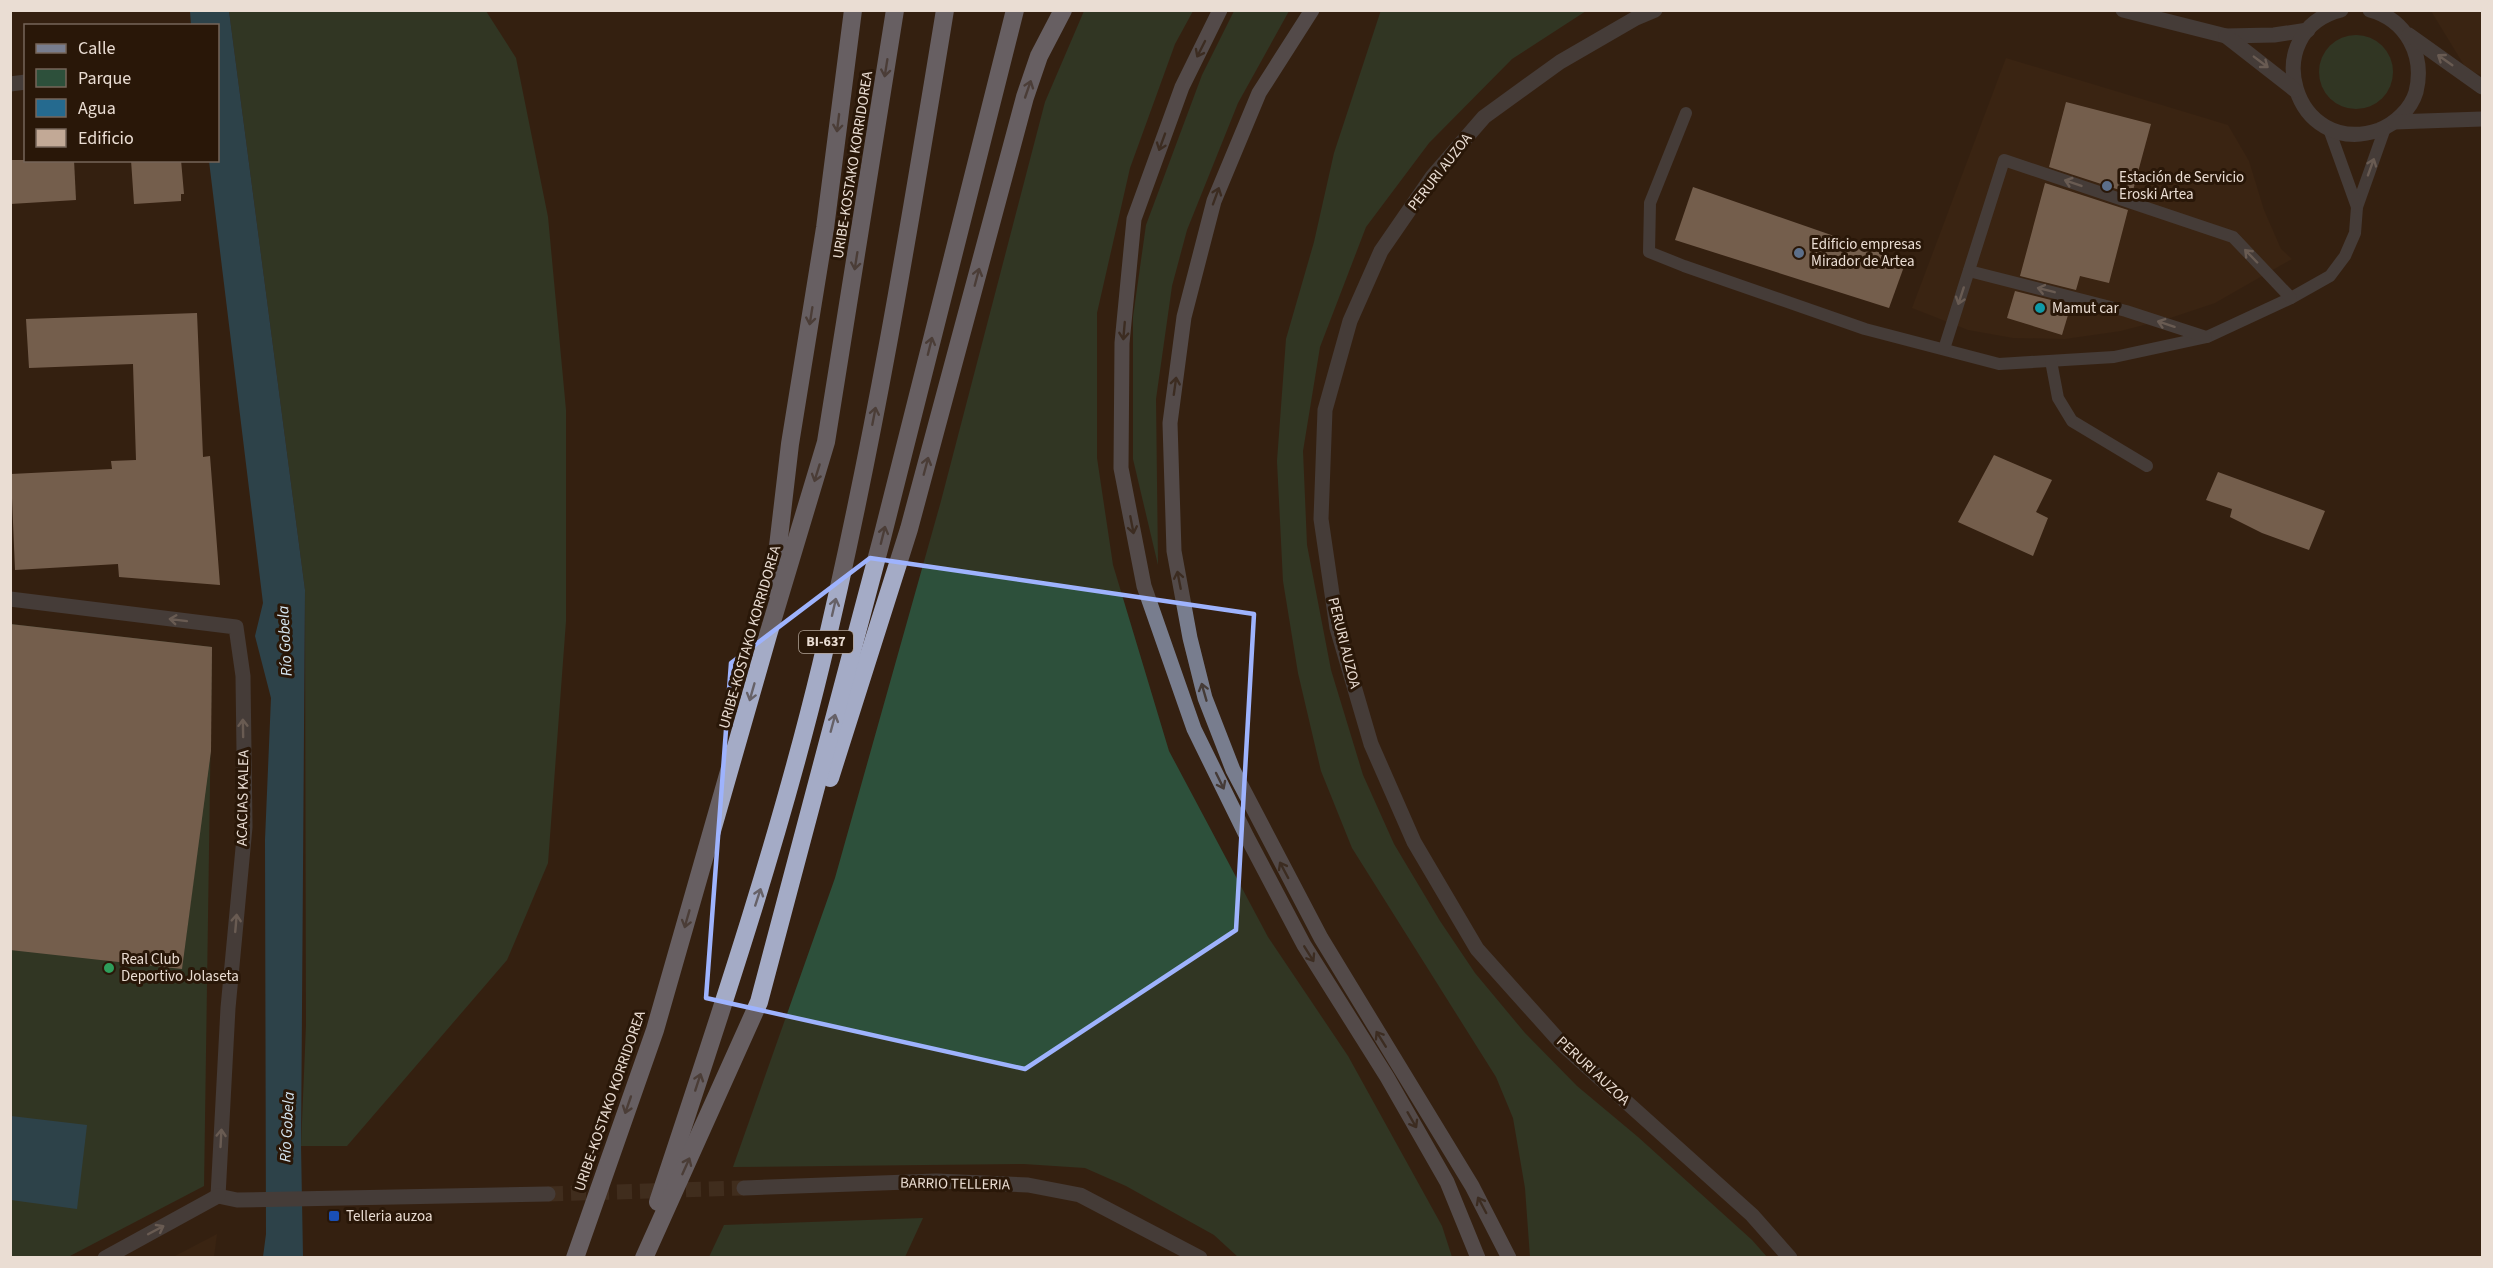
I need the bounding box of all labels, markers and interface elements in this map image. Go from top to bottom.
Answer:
legend [24,24,219,162]
text: Calle [78,36,116,61]
one-way arrow [1195,39,1206,57]
one-way arrow [2437,54,2453,66]
one-way arrow [2253,56,2269,69]
one-way arrow [881,58,892,78]
text: Parque [78,66,131,91]
street label: URIBE-KOSTAKO KORRIDOREA [828,69,878,260]
one-way arrow [1023,80,1034,99]
text: Agua [78,96,116,121]
one-way arrow [832,113,843,133]
text: Edificio [78,126,134,151]
street label: PERURI AUZOA [1403,128,1478,215]
one-way arrow [1156,132,1167,151]
one-way arrow [2366,159,2377,177]
place label: Estación de Servicio Eroski Artea [2119,167,2244,205]
one-way arrow [2064,177,2083,188]
marker: Estación de Servicio Eroski Artea [2100,179,2114,193]
one-way arrow [1212,187,1223,206]
place label: Edificio empresas Mirador de Artea [1811,234,1921,272]
marker: Edificio empresas Mirador de Artea [1792,246,1806,260]
one-way arrow [2244,249,2258,264]
one-way arrow [850,251,861,270]
one-way arrow [971,268,983,287]
one-way arrow [2036,284,2055,295]
one-way arrow [1955,286,1966,305]
place label: Mamut car [2052,298,2119,319]
marker: Mamut car [2033,301,2047,315]
one-way arrow [805,306,816,326]
one-way arrow [2157,318,2176,329]
one-way arrow [1118,321,1129,341]
one-way arrow [925,336,937,355]
one-way arrow [1169,377,1180,397]
one-way arrow [869,407,880,426]
one-way arrow [921,456,933,475]
one-way arrow [811,463,822,482]
one-way arrow [1127,515,1138,535]
one-way arrow [877,525,889,544]
street label: URIBE-KOSTAKO KORRIDOREA [714,542,786,731]
one-way arrow [1173,571,1184,591]
street label: PERURI AUZOA [1323,595,1366,692]
one-way arrow [829,598,841,617]
water label: Río Gobela [272,605,298,677]
one-way arrow [169,614,189,625]
road number: BI-637 [799,631,853,653]
one-way arrow [746,682,758,701]
one-way arrow [1198,683,1209,702]
one-way arrow [828,714,839,733]
one-way arrow [238,719,249,739]
street label: ACACIAS KALEA [232,749,254,846]
one-way arrow [1214,772,1226,790]
one-way arrow [1278,862,1290,879]
one-way arrow [753,888,764,907]
one-way arrow [681,910,692,929]
one-way arrow [231,913,242,933]
one-way arrow [1303,946,1316,963]
place label: Real Club Deportivo Jolaseta [121,949,239,987]
marker: Real Club Deportivo Jolaseta [102,961,116,975]
street label: URIBE-KOSTAKO KORRIDOREA [569,1007,651,1194]
one-way arrow [1375,1031,1387,1048]
street label: PERURI AUZOA [1552,1031,1635,1111]
one-way arrow [693,1073,704,1092]
water label: Río Gobela [274,1091,300,1163]
one-way arrow [622,1095,633,1114]
one-way arrow [1406,1111,1418,1128]
one-way arrow [216,1129,227,1149]
one-way arrow [680,1157,692,1175]
street label: BARRIO TELLERIA [900,1173,1011,1195]
one-way arrow [1476,1197,1488,1215]
place label: Telleria auzoa [346,1206,432,1227]
marker: Telleria auzoa [327,1209,341,1223]
one-way arrow [147,1224,165,1235]

